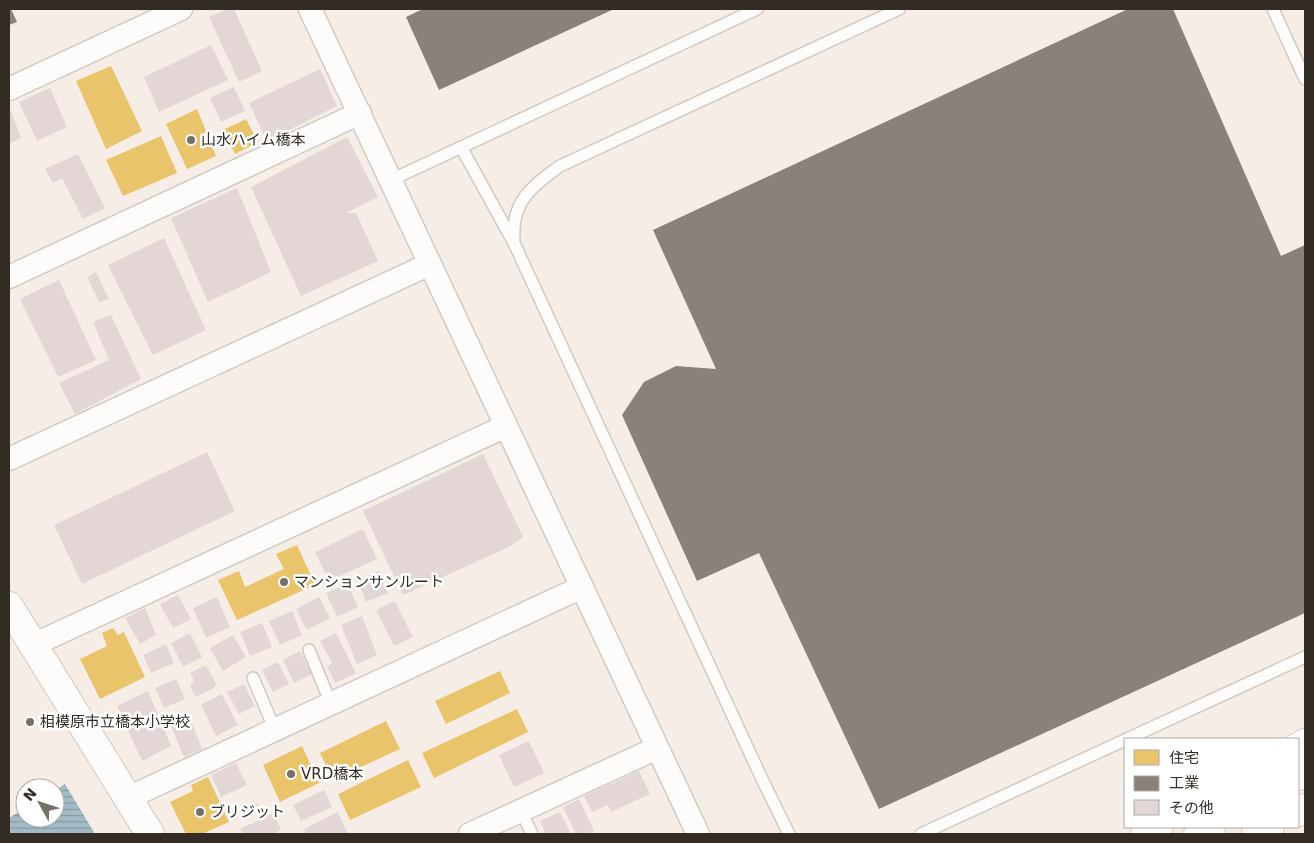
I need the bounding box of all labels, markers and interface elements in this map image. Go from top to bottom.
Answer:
place label: 山水ハイム橋本 [201,131,305,149]
marker: 山水ハイム橋本 [185,134,197,146]
place label: マンションサンルート [294,573,444,591]
marker: マンションサンルート [278,576,290,588]
place label: 相模原市立橋本小学校 [40,713,190,731]
marker: 相模原市立橋本小学校 [24,716,36,728]
legend [1124,738,1299,828]
text: 住宅 [1169,749,1199,767]
place label: VRD橋本 [301,765,363,783]
marker: VRD橋本 [285,768,297,780]
text: 工業 [1169,774,1199,792]
north arrow [15,778,65,828]
text: N [20,785,40,804]
text: その他 [1169,799,1214,817]
place label: ブリジット [210,803,285,821]
marker: ブリジット [194,806,206,818]

